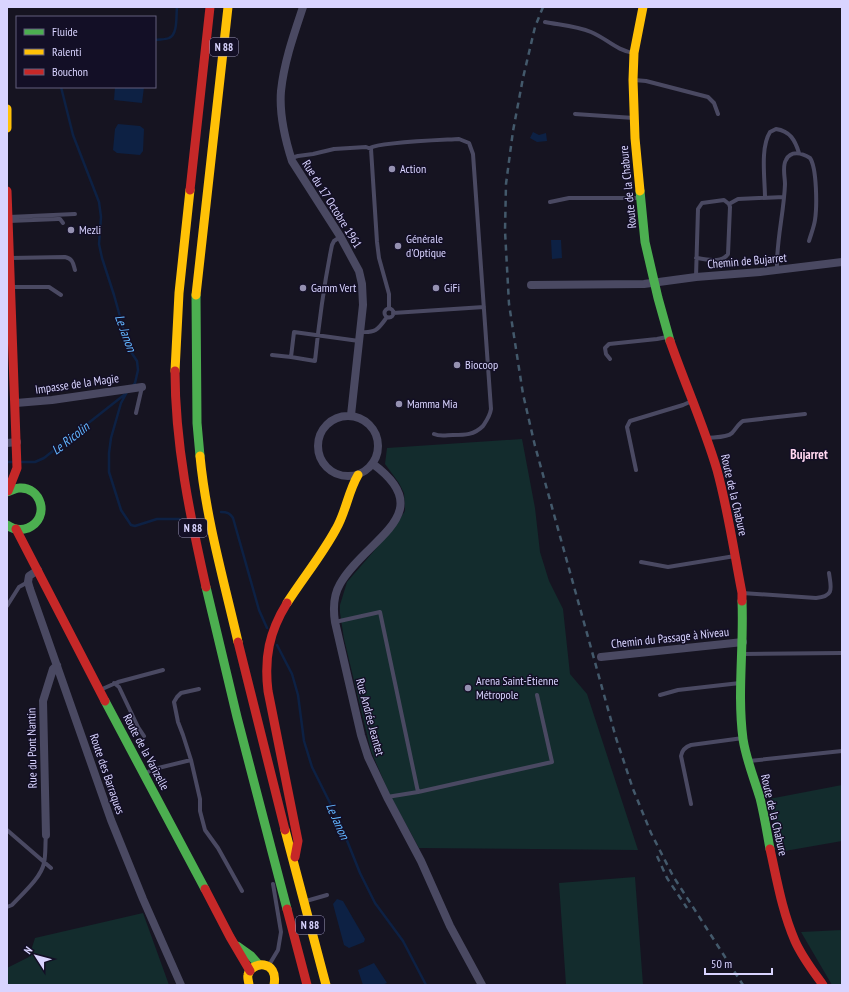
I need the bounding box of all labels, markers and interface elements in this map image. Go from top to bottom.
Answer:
legend [16,16,156,88]
text: Fluide [52,24,78,39]
road number: N 88 [210,38,238,56]
text: Ralenti [52,44,81,59]
text: Bouchon [52,64,88,79]
street label: Route de la Chabure [616,145,639,229]
street label: Rue du 17 Octobre 1961 [299,157,366,251]
place label: Action [400,161,426,176]
marker: Action [387,164,397,174]
place label: Mezli [79,222,101,237]
marker: Mezli [66,225,76,235]
place label: Générale d'Optique [406,231,446,260]
marker: Générale d'Optique [393,241,403,251]
street label: Chemin de Bujarret [707,249,788,271]
place label: Gamm Vert [311,280,357,295]
place label: GiFi [444,280,460,295]
marker: Gamm Vert [298,283,308,293]
marker: GiFi [431,283,441,293]
water label: Le Janon [111,312,141,355]
place label: Biocoop [465,357,498,372]
marker: Biocoop [452,360,462,370]
street label: Impasse de la Magie [34,370,120,397]
place label: Mamma Mia [407,396,458,411]
marker: Mamma Mia [394,399,404,409]
water label: Le Ricolin [48,417,94,459]
district label: Bujarret [790,446,828,463]
street label: Route de la Chabure [718,453,751,537]
road number: N 88 [179,519,207,537]
street label: Chemin du Passage à Niveau [610,624,730,651]
place label: Arena Saint-Étienne Métropole [476,673,558,702]
street label: Rue Andrée Jeantet [353,677,388,758]
marker: Arena Saint-Étienne Métropole [463,683,473,693]
street label: Rue du Pont Nantin [23,708,40,788]
street label: Route de la Varizelle [120,711,173,793]
street label: Route des Barraques [87,732,128,816]
street label: Route de la Chabure [758,773,791,857]
water label: Le Janon [322,800,354,843]
road number: N 88 [296,916,324,934]
north arrow [16,936,56,976]
text: N [20,944,35,957]
scale bar [705,950,772,976]
text: 50 m [711,956,732,971]

